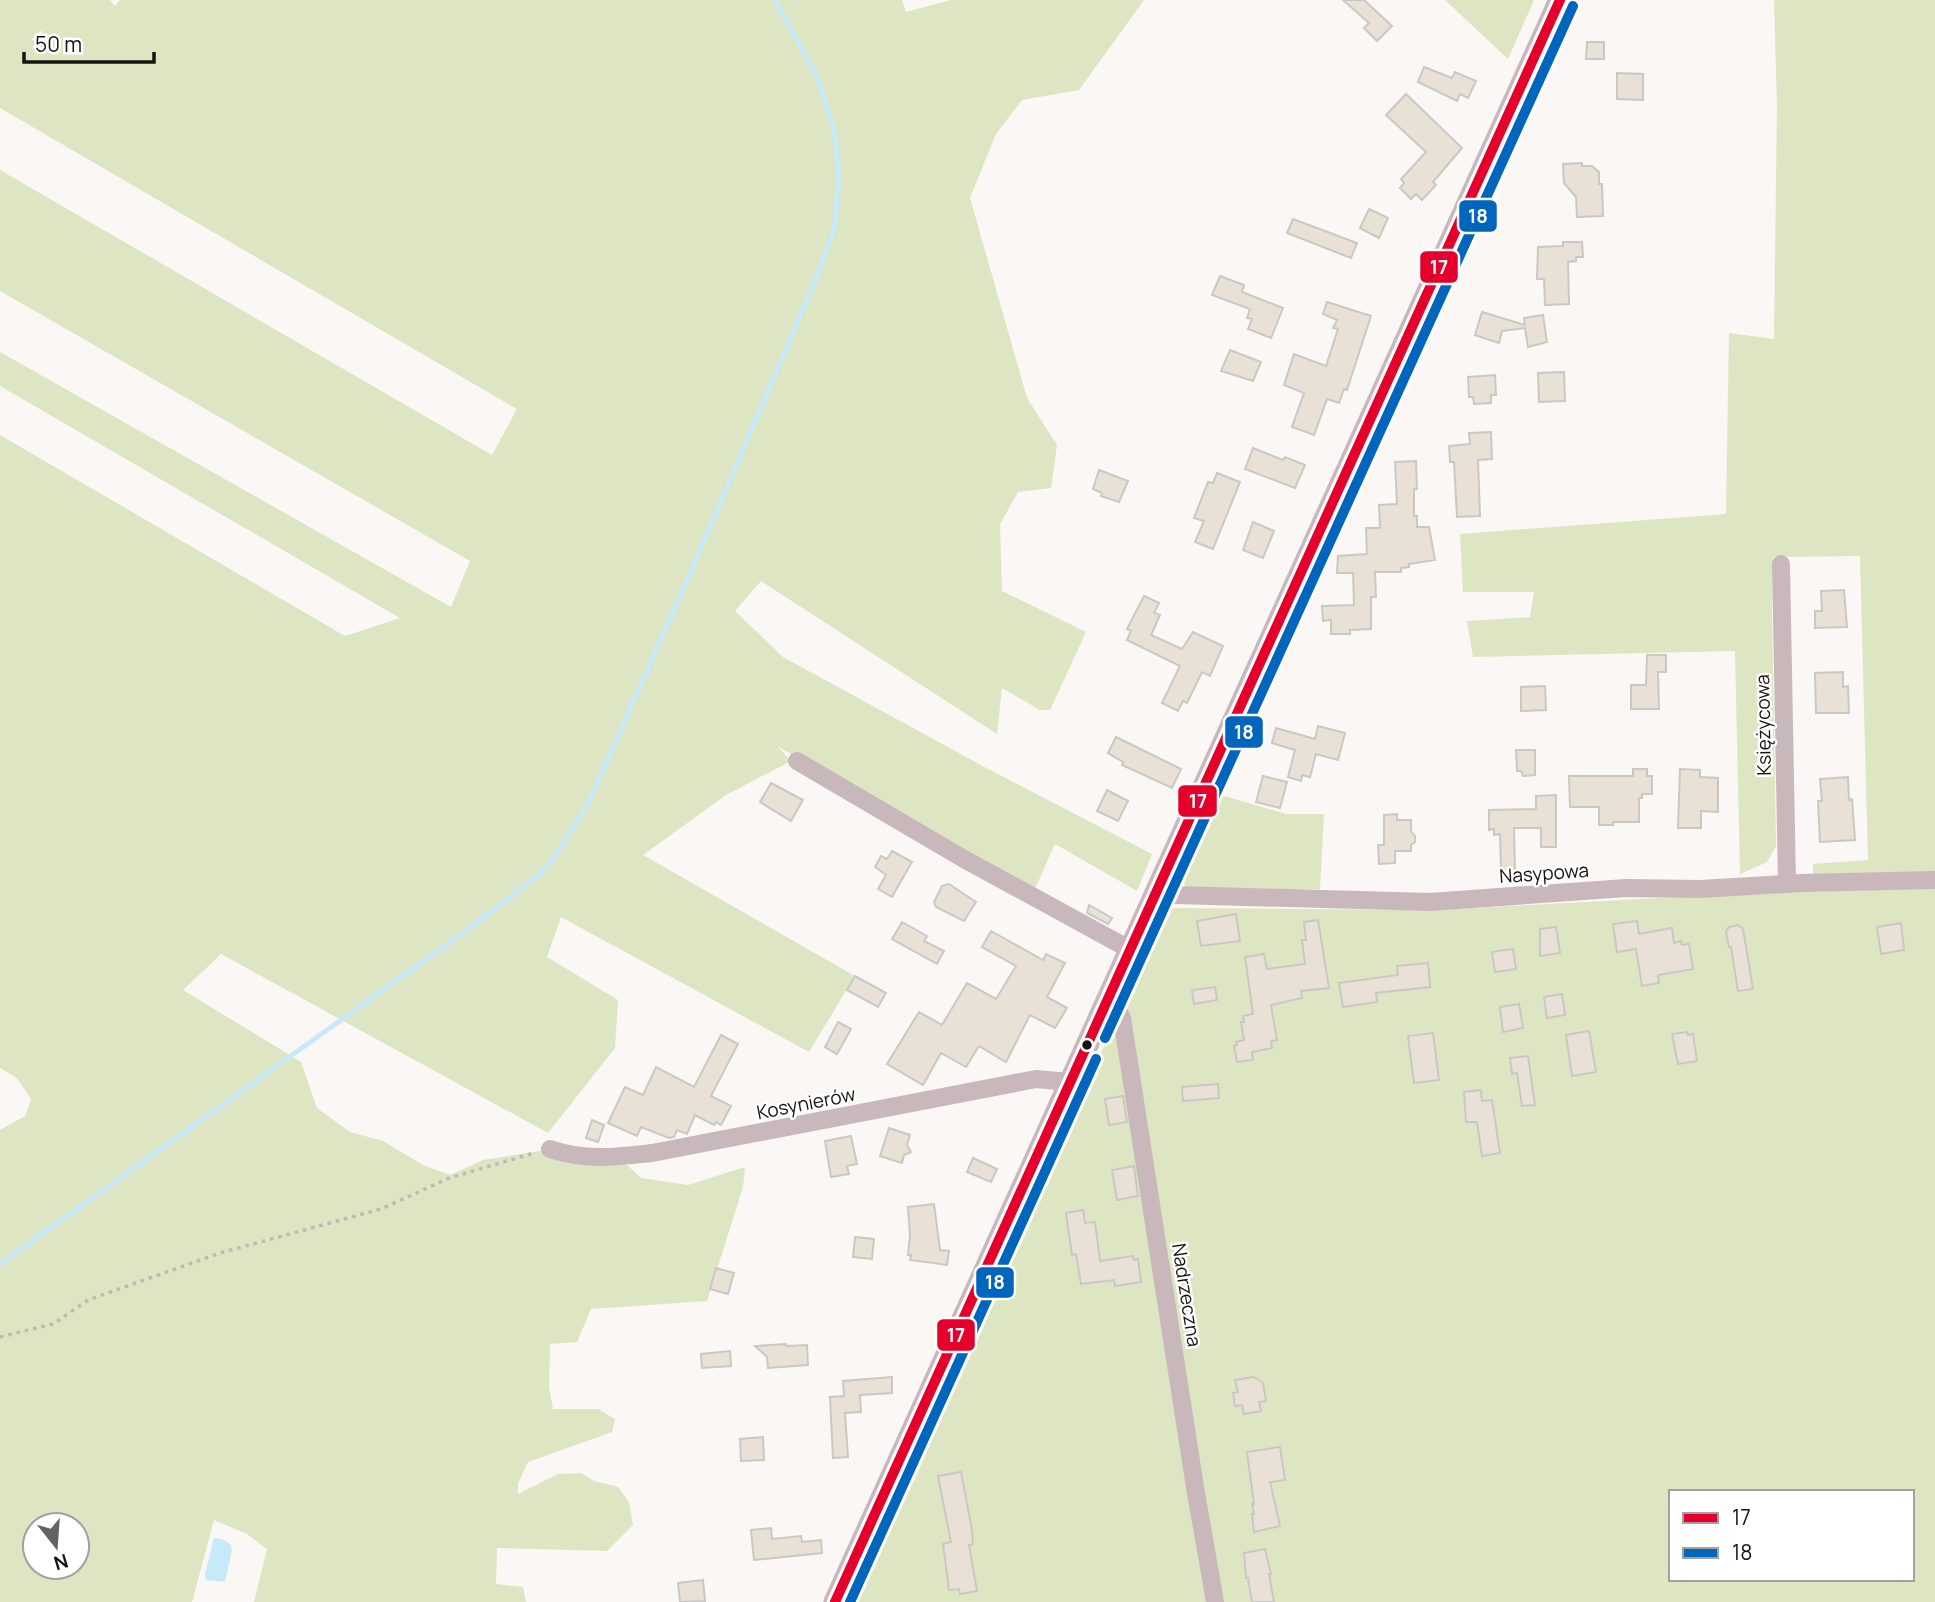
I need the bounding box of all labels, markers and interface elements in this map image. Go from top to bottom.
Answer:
scale bar [24,21,154,65]
text: 50 m [35,30,82,58]
line badge: 18 [1458,199,1498,233]
text: 18 [1468,203,1488,229]
line badge: 17 [1419,250,1459,284]
text: 17 [1430,254,1448,280]
street label: Księżycowa [1749,674,1777,776]
line badge: 18 [1224,715,1264,749]
text: 18 [1234,719,1254,745]
line badge: 17 [1177,784,1218,818]
text: 17 [1189,788,1207,814]
street label: Nasypowa [1498,857,1590,889]
unlabelled marker [1080,1038,1094,1052]
street label: Kosynierów [754,1081,858,1125]
street label: Nadrzeczna [1166,1241,1208,1349]
line badge: 18 [975,1266,1015,1299]
text: 18 [985,1269,1005,1295]
line badge: 17 [936,1318,976,1352]
text: 17 [947,1322,965,1348]
legend [1669,1490,1914,1581]
text: 17 [1732,1503,1751,1531]
north arrow [21,1511,91,1581]
text: 18 [1732,1538,1752,1566]
text: N [51,1548,71,1577]

